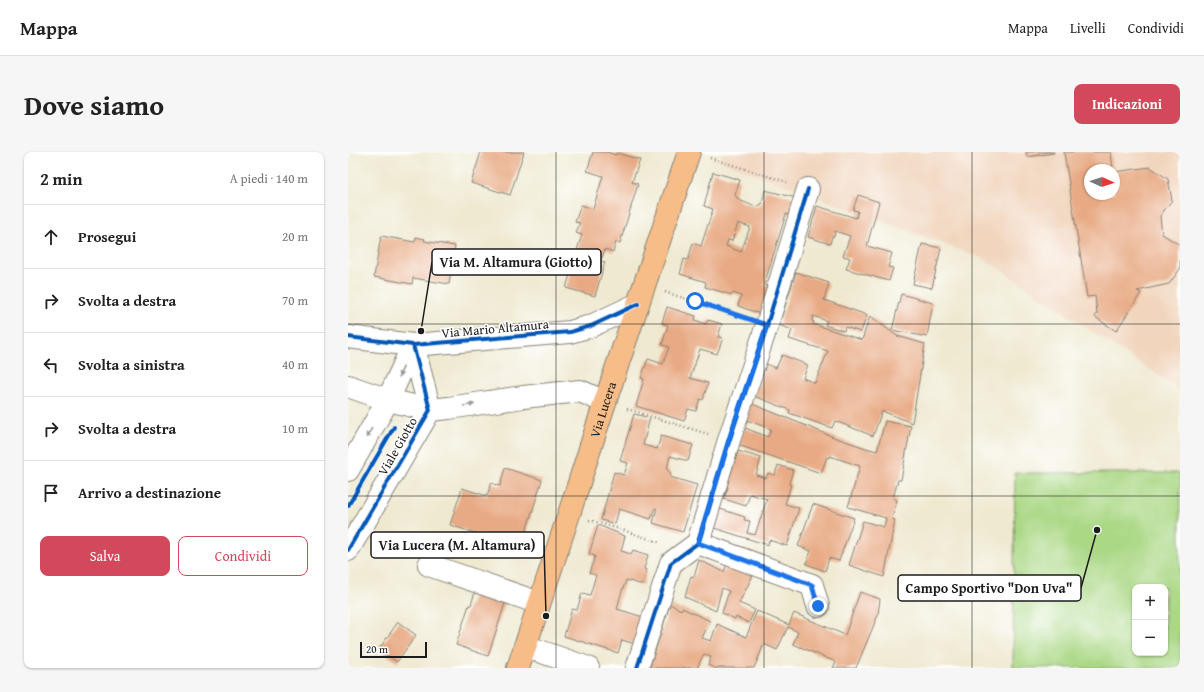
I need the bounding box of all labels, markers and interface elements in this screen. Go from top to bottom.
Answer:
text: Mappa [20,14,77,42]
text: Mappa [1008,18,1048,38]
text: Livelli [1070,18,1106,38]
text: Condividi [1128,18,1184,38]
text: Dove siamo [24,84,164,125]
button: Indicazioni [1074,84,1180,124]
north arrow [1084,164,1120,200]
text: 2 min [40,166,82,191]
text: A piedi · 140 m [230,169,308,188]
icon: ahead [40,226,62,248]
text: Prosegui [78,226,136,247]
text: 20 m [282,227,308,246]
callout: Via M. Altamura (Giotto) [432,249,601,275]
text: Via M. Altamura (Giotto) [439,252,593,272]
icon: right [40,290,62,312]
text: Svolta a destra [78,290,176,311]
text: 70 m [282,291,308,310]
route start [686,292,704,310]
street label: Via Mario Altamura [441,314,550,343]
icon: left [40,354,62,376]
text: Svolta a sinistra [78,354,185,375]
text: 40 m [282,355,308,374]
one-way arrow [397,367,403,379]
street label: Via Lucera [585,378,621,440]
one-way arrow [463,402,475,408]
street label: Viale Giotto [373,413,422,479]
icon: right [40,418,62,440]
text: Svolta a destra [78,418,176,439]
text: 10 m [282,419,308,438]
one-way arrow [366,428,373,439]
icon: arrive [40,482,62,504]
text: Arrivo a destinazione [78,482,221,503]
callout: Via Lucera (M. Altamura) [371,532,544,558]
text: Via Lucera (M. Altamura) [379,535,536,555]
button: Salva [40,536,170,576]
button: Condividi [178,536,308,576]
callout: Campo Sportivo "Don Uva" [898,575,1081,601]
text: Campo Sportivo "Don Uva" [906,578,1072,598]
map controls [1132,584,1168,656]
button: + [1132,584,1168,620]
route end [809,597,827,615]
button: − [1132,620,1168,656]
scale bar [360,640,427,659]
text: 20 m [366,641,388,657]

